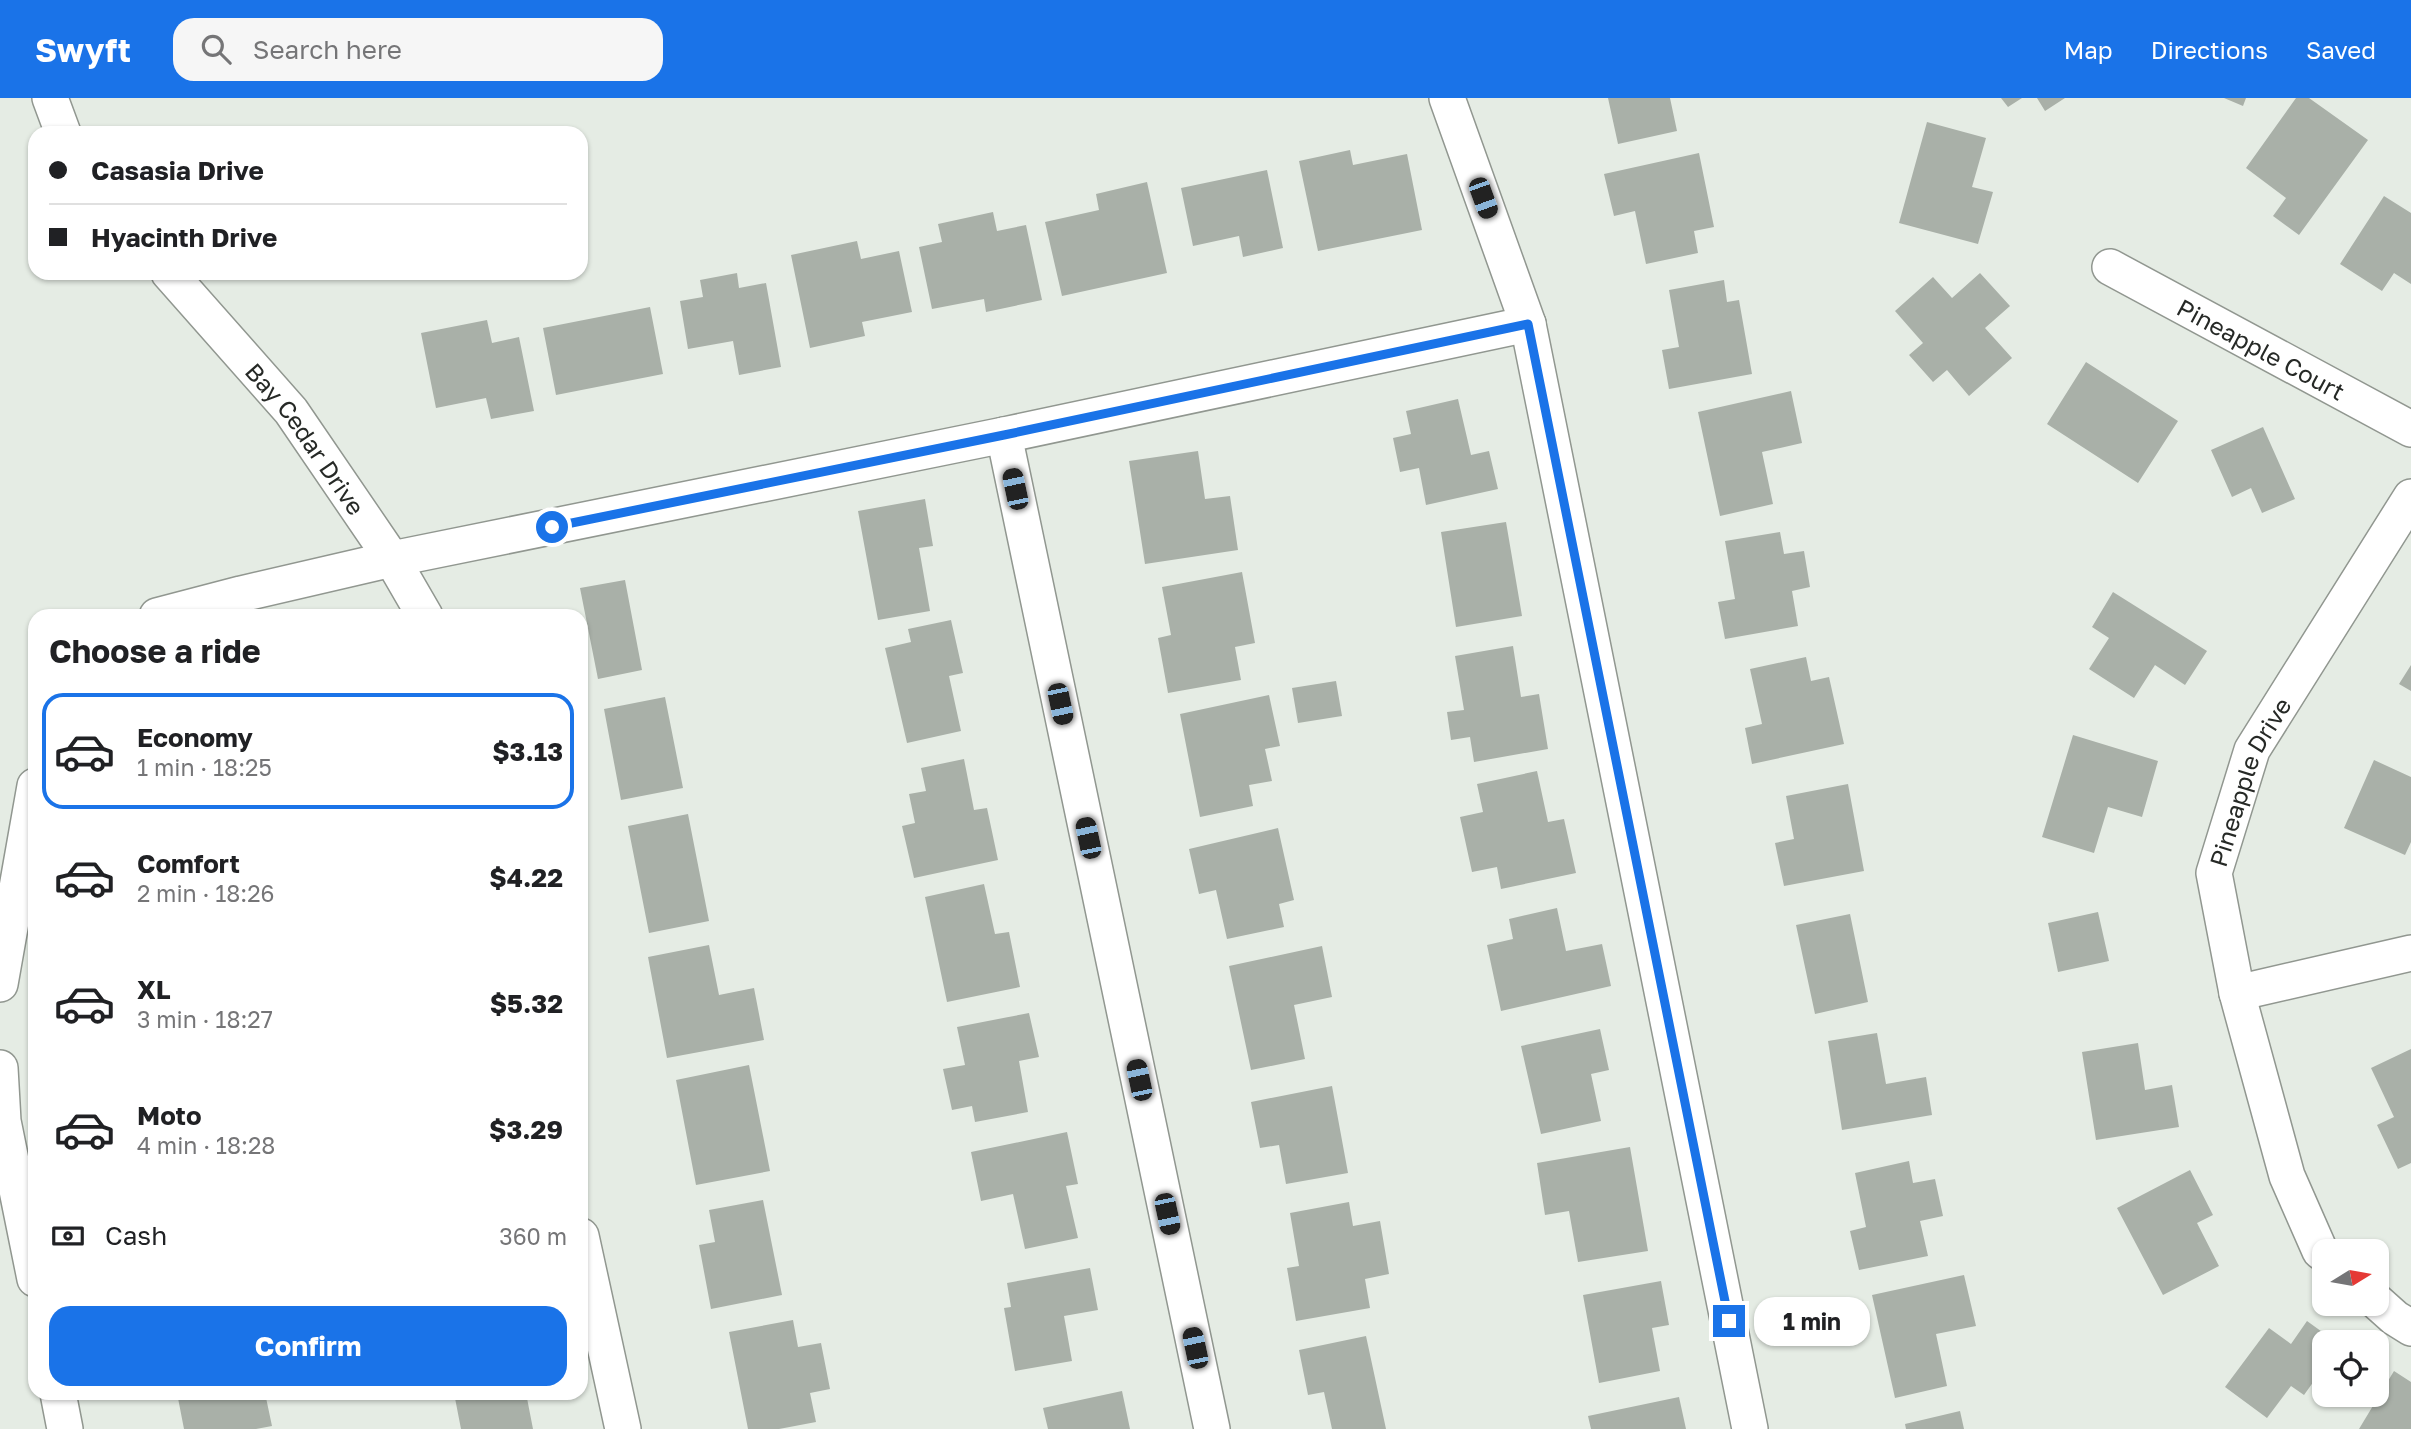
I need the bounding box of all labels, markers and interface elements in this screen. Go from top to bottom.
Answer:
search box [173,18,663,81]
text: Swyft [35,30,131,69]
icon: search [197,30,235,68]
text: Search here [253,34,402,65]
text: Map [2064,35,2113,64]
text: Directions [2151,35,2268,64]
text: Saved [2306,35,2376,64]
text: Casasia Drive [91,155,264,186]
car [1466,175,1501,221]
text: Hyacinth Drive [91,222,277,253]
street label: Pineapple Court [2173,292,2350,405]
street label: Bay Cedar Drive [240,356,372,520]
car [1001,466,1030,512]
route start [536,511,568,543]
text: Choose a ride [49,632,261,670]
car [1046,681,1075,727]
street label: Pineapple Drive [2202,692,2296,870]
icon: car [53,720,116,783]
text: Economy [137,722,253,753]
text: $3.13 [492,736,563,767]
text: 1 min · 18:25 [137,753,272,781]
car [1074,815,1103,861]
icon: car [53,846,116,909]
text: Comfort [137,848,240,879]
text: $4.22 [489,862,563,893]
text: 2 min · 18:26 [137,879,275,907]
icon: car [53,972,116,1035]
text: XL [137,974,171,1005]
text: $5.32 [490,988,563,1019]
text: 3 min · 18:27 [137,1005,273,1033]
car [1125,1057,1154,1103]
icon: car [53,1098,116,1161]
text: Moto [137,1100,202,1131]
text: $3.29 [489,1114,563,1145]
text: 4 min · 18:28 [137,1131,275,1159]
car [1153,1191,1182,1237]
icon: cash [49,1217,87,1255]
text: Cash [105,1220,167,1251]
text: 360 m [499,1222,567,1250]
north arrow [2312,1239,2389,1316]
map controls [2312,1239,2389,1407]
callout: 1 min [1754,1296,1869,1346]
route end [1713,1305,1745,1337]
button: Confirm [49,1306,567,1386]
text: 1 min [1783,1307,1841,1335]
car [1181,1325,1210,1371]
button: locate [2312,1330,2389,1407]

